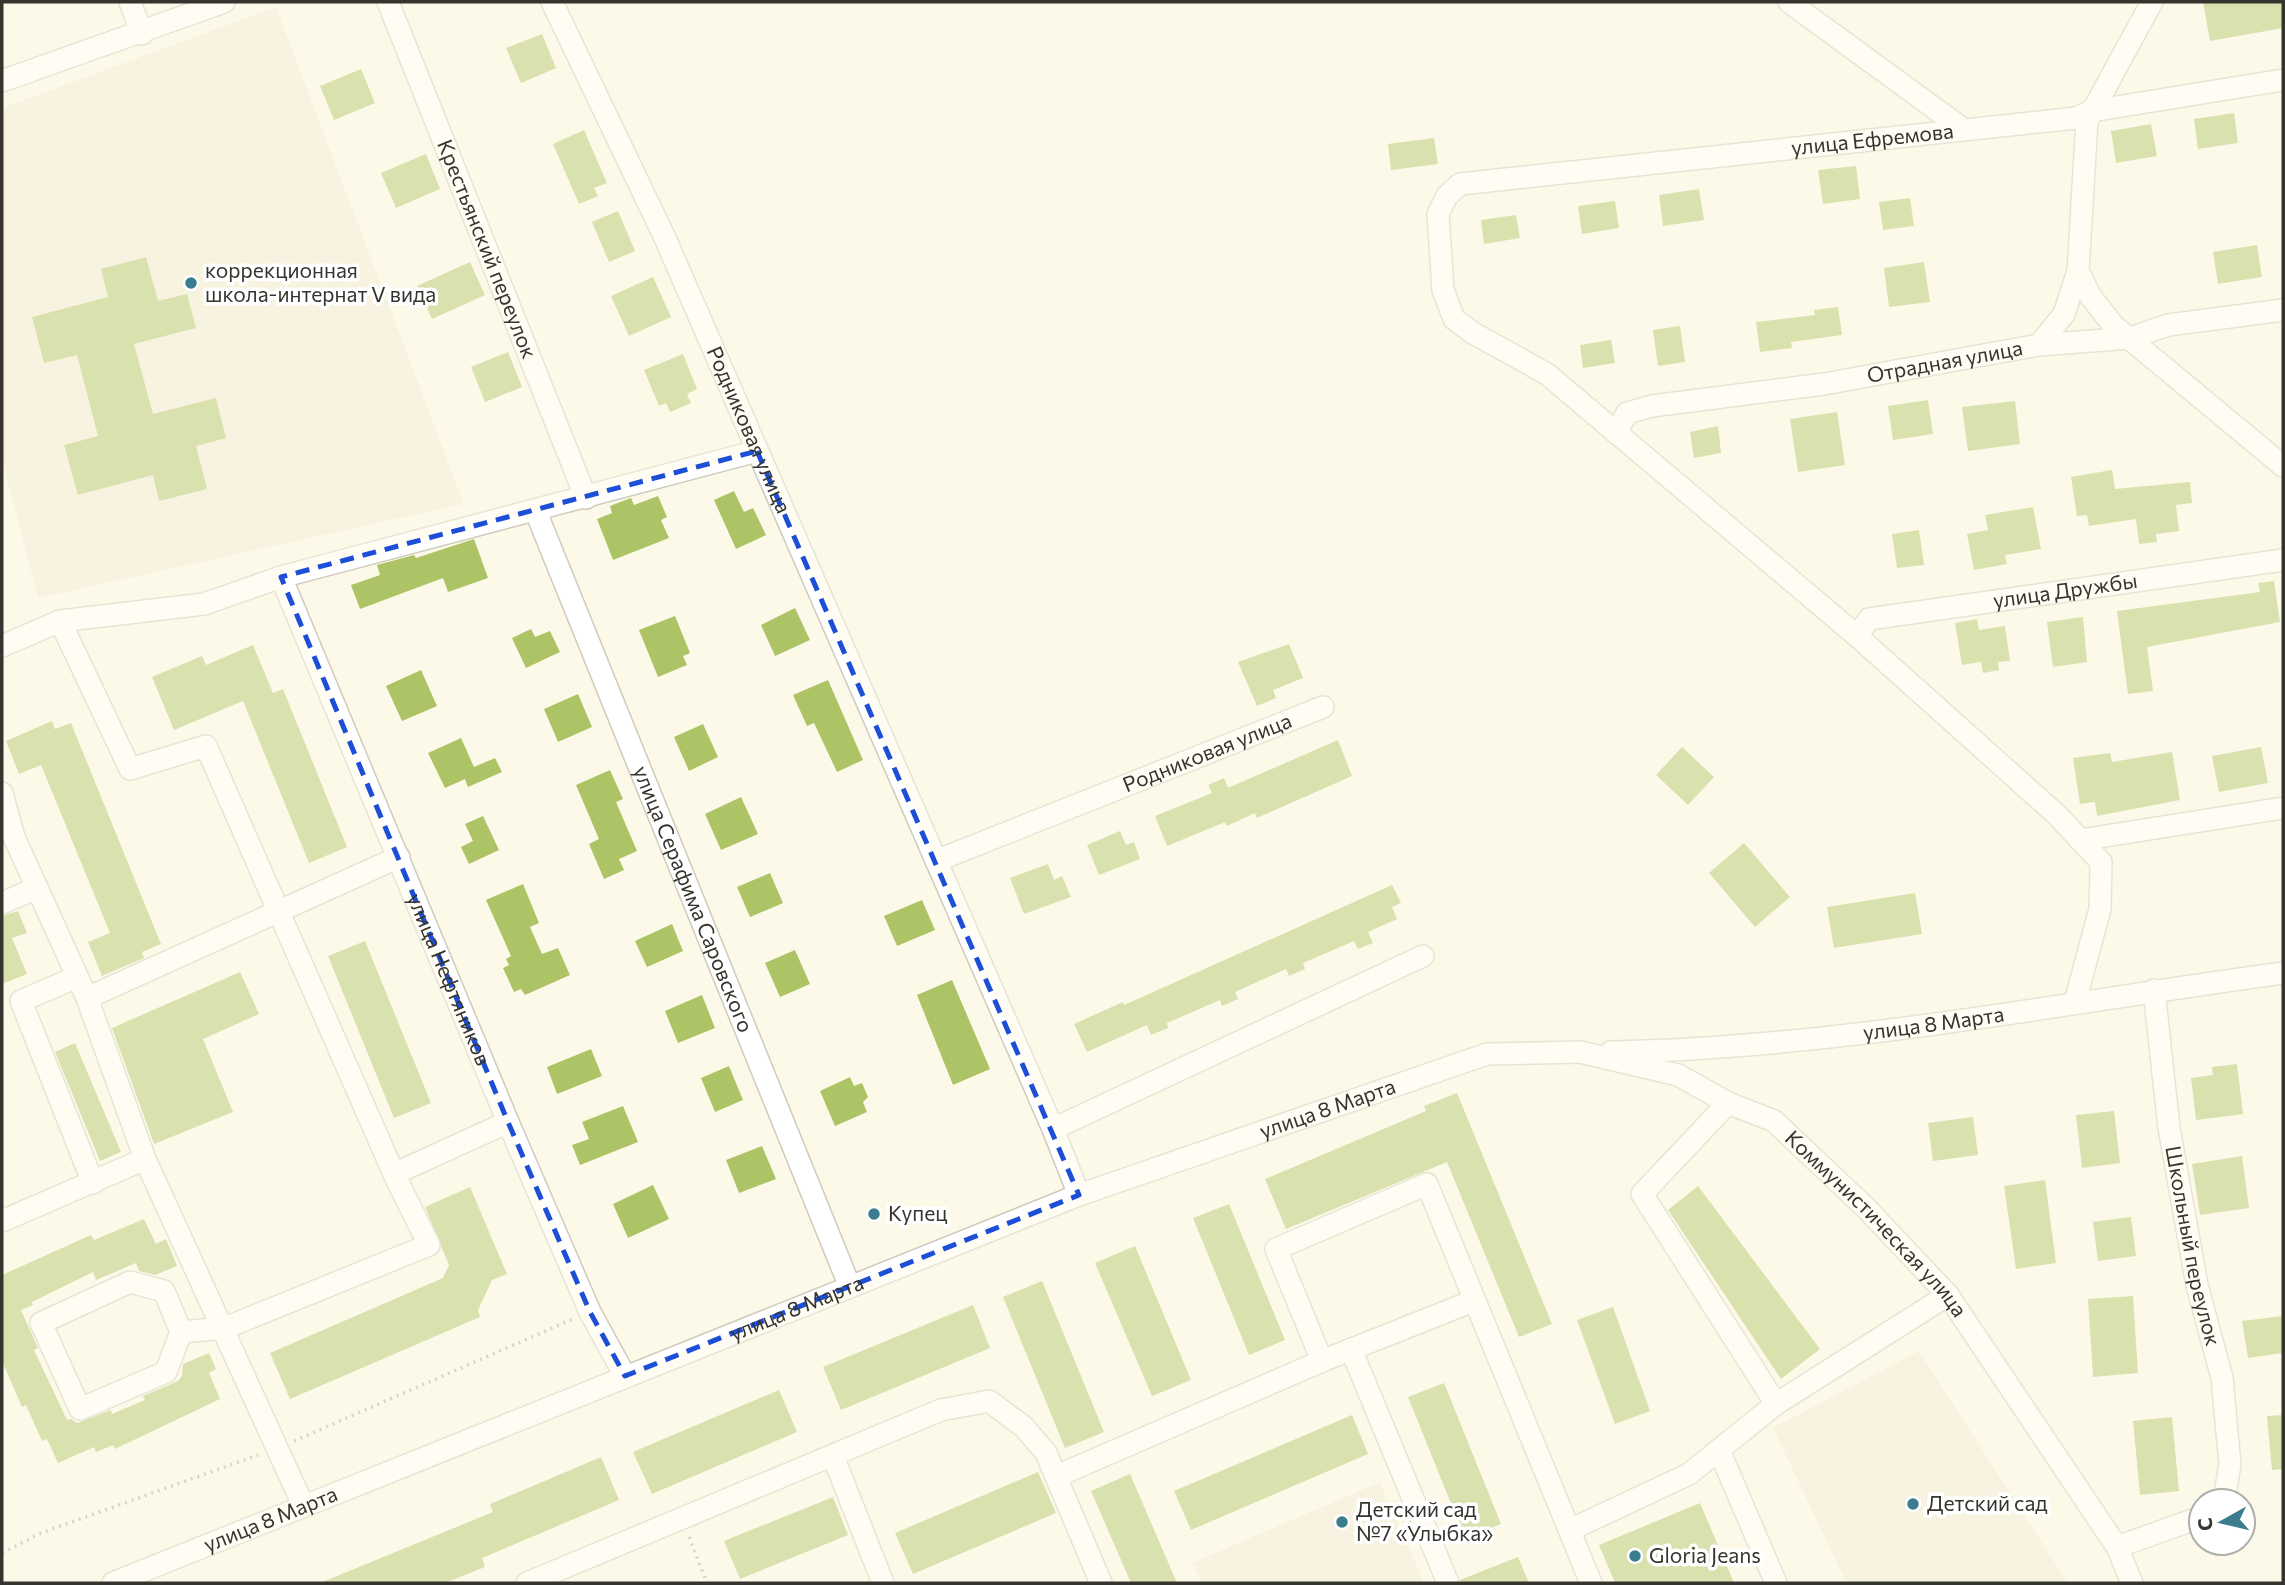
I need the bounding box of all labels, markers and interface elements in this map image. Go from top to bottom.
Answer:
street label: улица Ефремова [1790,117,1955,159]
street label: Крестьянский переулок [433,135,543,362]
place label: коррекционная школа-интернат V вида [205,257,436,306]
marker: коррекционная школа-интернат V вида [183,275,199,291]
street label: Отрадная улица [1865,334,2025,387]
street label: Родниковая улица [703,342,797,517]
street label: улица Дружбы [1991,567,2139,612]
street label: Родниковая улица [1119,707,1295,796]
street label: улица Серафима Саровского [629,762,759,1036]
street label: улица Нефтяников [403,889,497,1069]
street label: улица 8 Марта [1862,1000,2006,1044]
street label: улица 8 Марта [1256,1073,1398,1143]
street label: Коммунистическая улица [1781,1124,1973,1321]
street label: Школьный переулок [2161,1144,2227,1348]
place label: Купец [888,1200,948,1225]
marker: Купец [866,1206,882,1222]
street label: улица 8 Марта [726,1269,867,1345]
street label: улица 8 Марта [200,1480,341,1556]
north arrow [2187,1487,2257,1557]
place label: Детский сад [1927,1490,2048,1515]
place label: Детский сад №7 «Улыбка» [1356,1496,1493,1545]
marker: Детский сад [1905,1496,1921,1512]
marker: Детский сад №7 «Улыбка» [1334,1514,1350,1530]
text: С [2192,1516,2217,1532]
place label: Gloria Jeans [1649,1542,1761,1567]
marker: Gloria Jeans [1627,1548,1643,1564]

